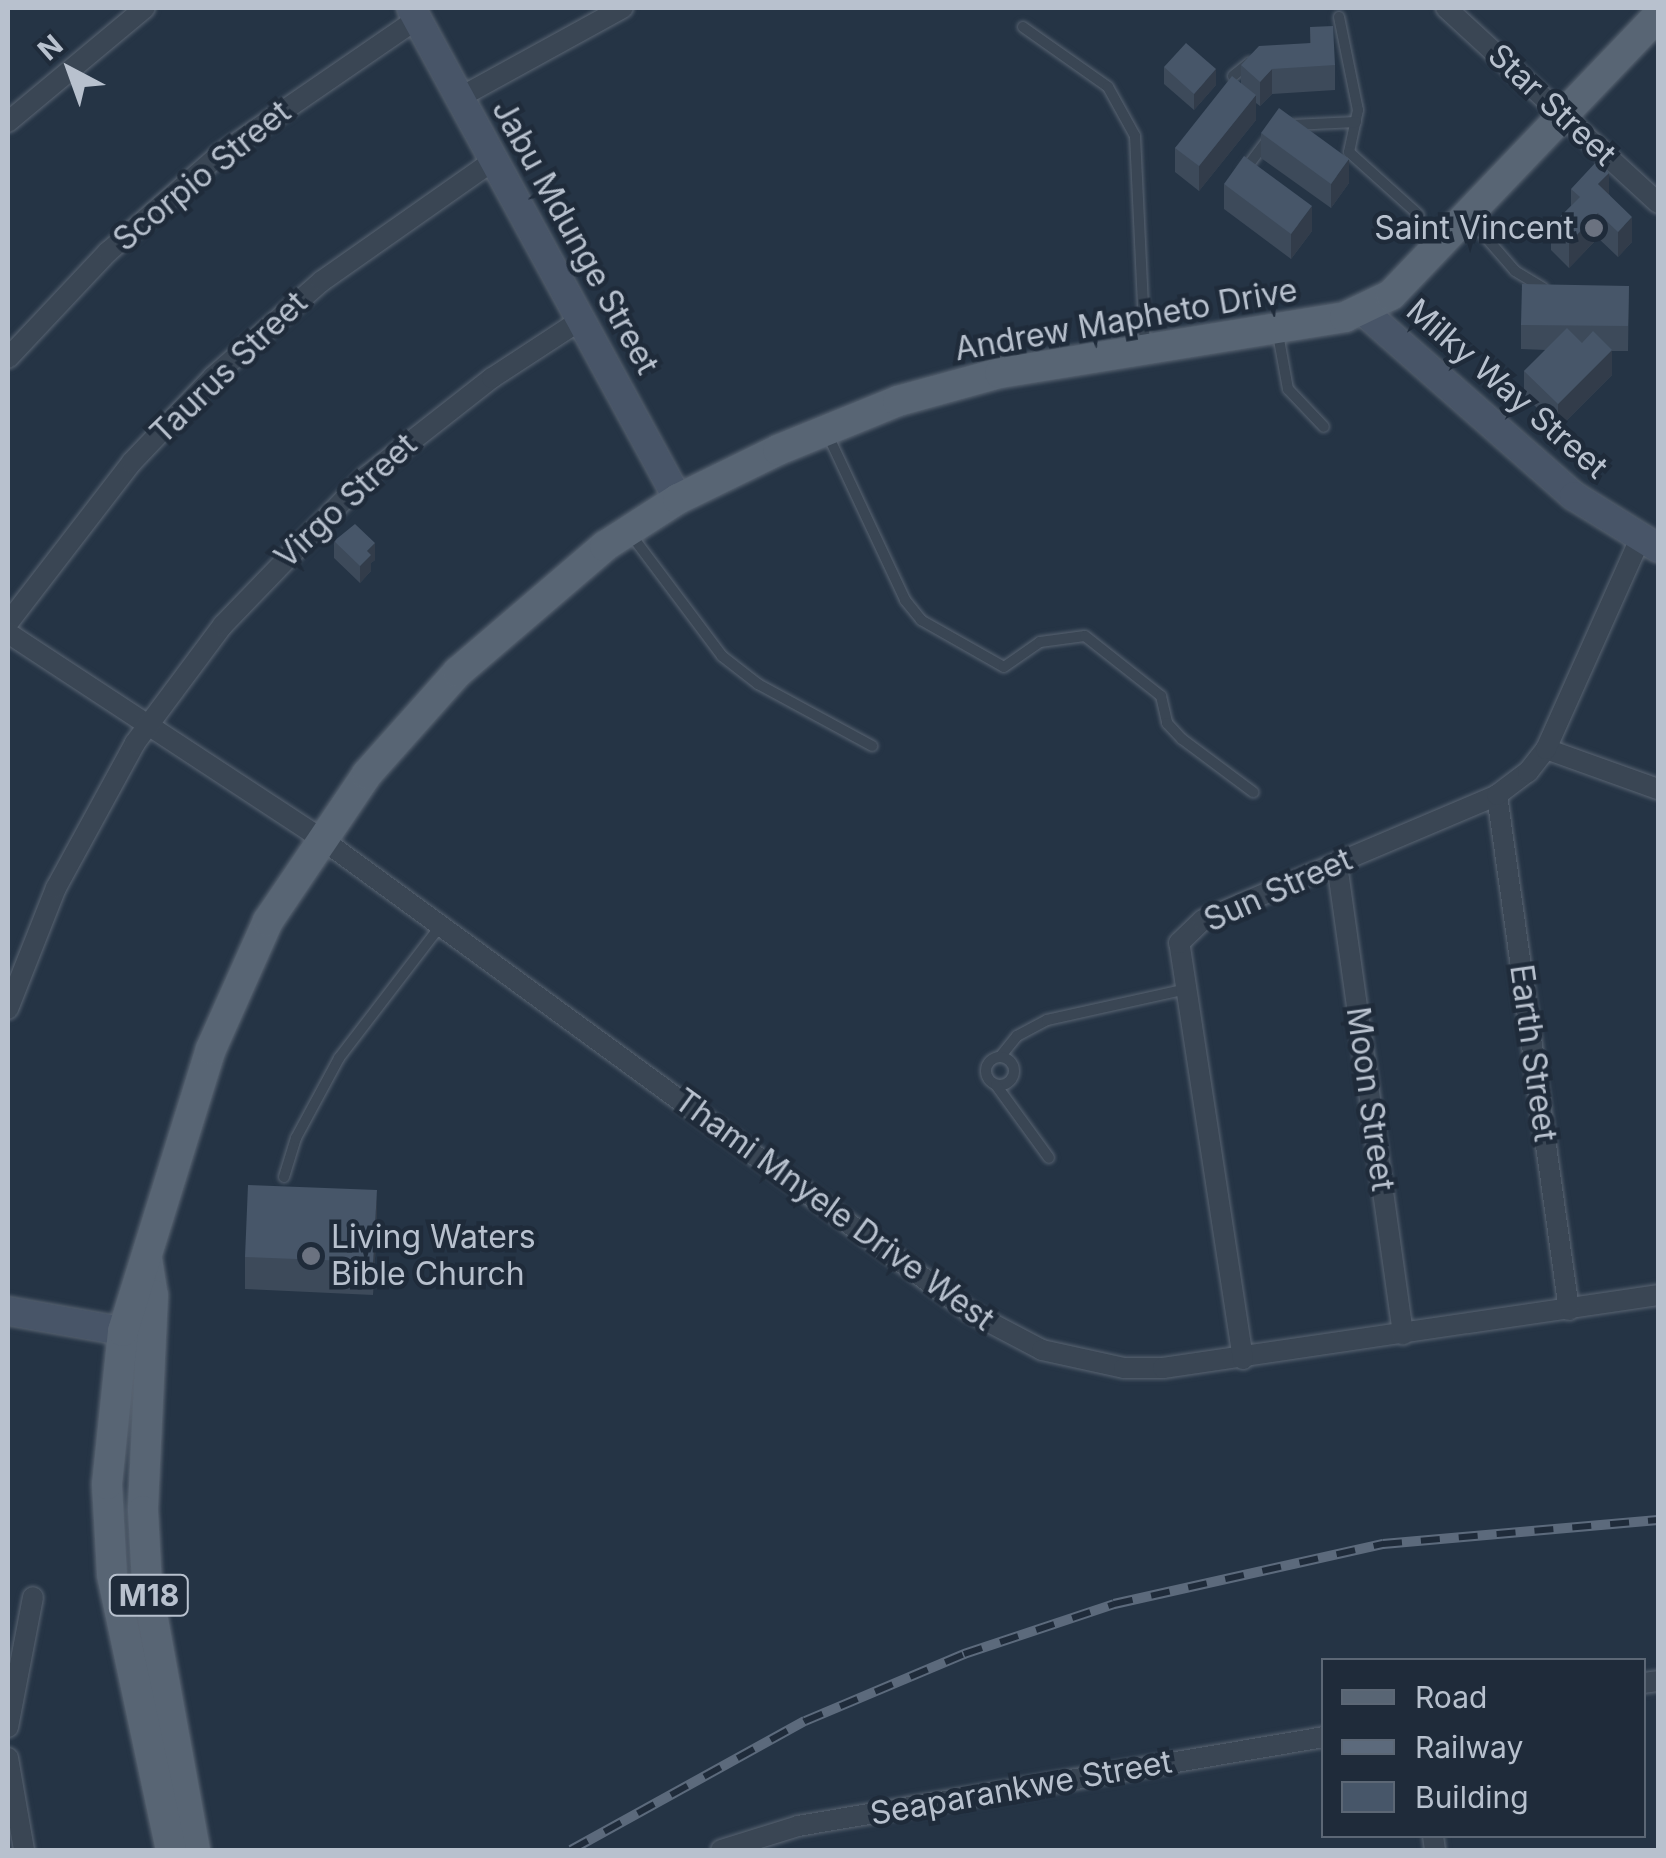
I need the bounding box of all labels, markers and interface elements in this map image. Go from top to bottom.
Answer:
north arrow [20,20,120,120]
text: N [31,28,70,67]
street label: Star Street [1480,36,1624,174]
street label: Scorpio Street [106,93,298,259]
street label: Jabu Mdunge Street [484,93,666,381]
place label: Saint Vincent [1374,209,1574,247]
marker: Saint Vincent [1583,217,1605,239]
street label: Andrew Mapheto Drive [952,271,1300,369]
street label: Taurus Street [143,284,315,452]
street label: Milky Way Street [1399,291,1615,487]
street label: Virgo Street [267,426,425,576]
street label: Sun Street [1198,840,1358,940]
street label: Earth Street [1502,962,1564,1144]
street label: Moon Street [1338,1004,1402,1194]
street label: Thami Mnyele Drive West [667,1081,1001,1339]
place label: Living Waters Bible Church [331,1219,536,1294]
marker: Living Waters Bible Church [300,1245,322,1267]
road number: M18 [106,1570,192,1620]
legend [1321,1658,1646,1838]
text: Road [1415,1679,1487,1715]
text: Railway [1415,1729,1523,1765]
street label: Seaparankwe Street [867,1743,1175,1833]
text: Building [1415,1779,1529,1815]

